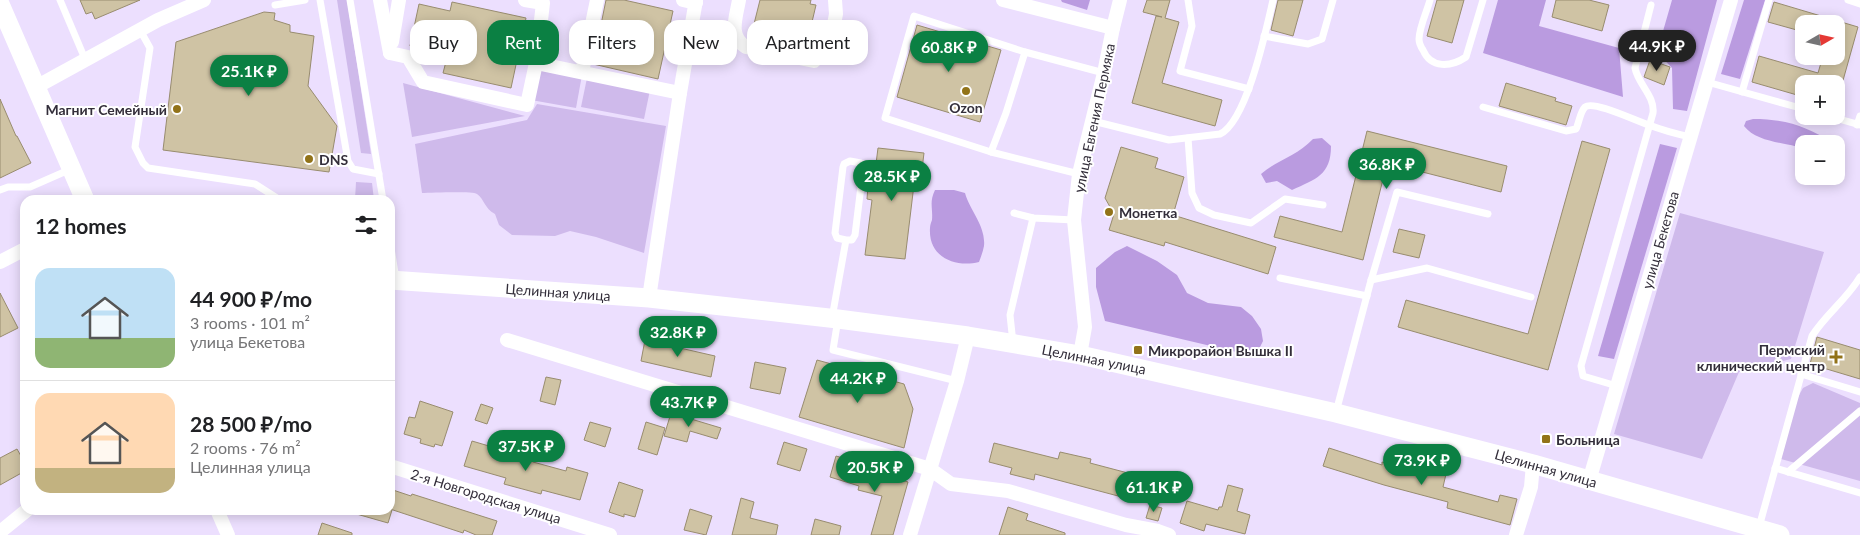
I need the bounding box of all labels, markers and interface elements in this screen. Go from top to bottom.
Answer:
north arrow [1795,15,1845,65]
map controls [1795,15,1845,185]
chip: Buy [410,20,477,65]
chip: Rent [487,20,559,65]
chip: Filters [569,20,654,65]
chip: New [664,20,737,65]
chip: Apartment [747,20,868,65]
pin: 60.8K ₽ [903,30,995,73]
pin: 44.9K ₽ [1611,30,1703,72]
text: 44.9K ₽ [1629,36,1685,55]
text: 60.8K ₽ [921,37,977,56]
street label: улица Евгения Пермяка [1070,42,1118,194]
pin: 25.1K ₽ [203,54,295,97]
text: 25.1K ₽ [221,61,277,80]
button: + [1795,75,1845,125]
marker: Ozon [960,85,972,97]
place label: Ozon [949,99,983,116]
place label: Магнит Семейный [45,101,167,118]
marker: Магнит Семейный [171,103,183,115]
button: − [1795,135,1845,185]
pin: 36.8K ₽ [1341,148,1433,190]
place label: DNS [319,151,348,168]
marker: DNS [303,153,315,165]
text: 36.8K ₽ [1359,154,1415,173]
pin: 28.5K ₽ [846,160,938,202]
text: 28.5K ₽ [864,166,920,185]
street label: улица Бекетова [1638,189,1682,291]
place label: Монетка [1119,204,1177,221]
marker: Монетка [1103,206,1115,218]
icon: filters [352,211,380,239]
text: 12 homes [35,213,126,238]
street label: Целинная улица [505,280,611,304]
text: 44 900 ₽/mo [190,286,312,311]
icon: home [75,288,135,348]
text: 3 rooms · 101 m² [190,313,310,332]
pin: 32.8K ₽ [632,316,724,358]
text: 32.8K ₽ [650,322,706,341]
text: улица Бекетова [190,332,305,351]
street label: Целинная улица [1041,341,1147,377]
place label: Пермский клинический центр [1697,341,1825,374]
place label: Микрорайон Вышка II [1148,342,1293,359]
marker: Микрорайон Вышка II [1132,344,1144,356]
marker: Пермский клинический центр [1829,350,1843,364]
pin: 44.2K ₽ [812,362,904,404]
text: 44.2K ₽ [830,368,886,387]
pin: 43.7K ₽ [643,386,735,428]
text: 43.7K ₽ [661,392,717,411]
text: 28 500 ₽/mo [190,411,312,436]
icon: home [75,413,135,473]
pin: 37.5K ₽ [480,430,572,472]
place label: Больница [1556,431,1620,448]
marker: Больница [1540,433,1552,445]
text: 37.5K ₽ [498,436,554,455]
text: 2 rooms · 76 m² [190,438,301,457]
pin: 73.9K ₽ [1376,444,1468,486]
street label: Целинная улица [1493,445,1599,491]
pin: 20.5K ₽ [829,450,921,493]
text: 73.9K ₽ [1394,450,1450,469]
text: Целинная улица [190,457,311,476]
text: 20.5K ₽ [847,457,903,476]
street label: 2-я Новгородская улица [409,465,563,527]
pin: 61.1K ₽ [1108,470,1200,513]
text: 61.1K ₽ [1126,477,1182,496]

